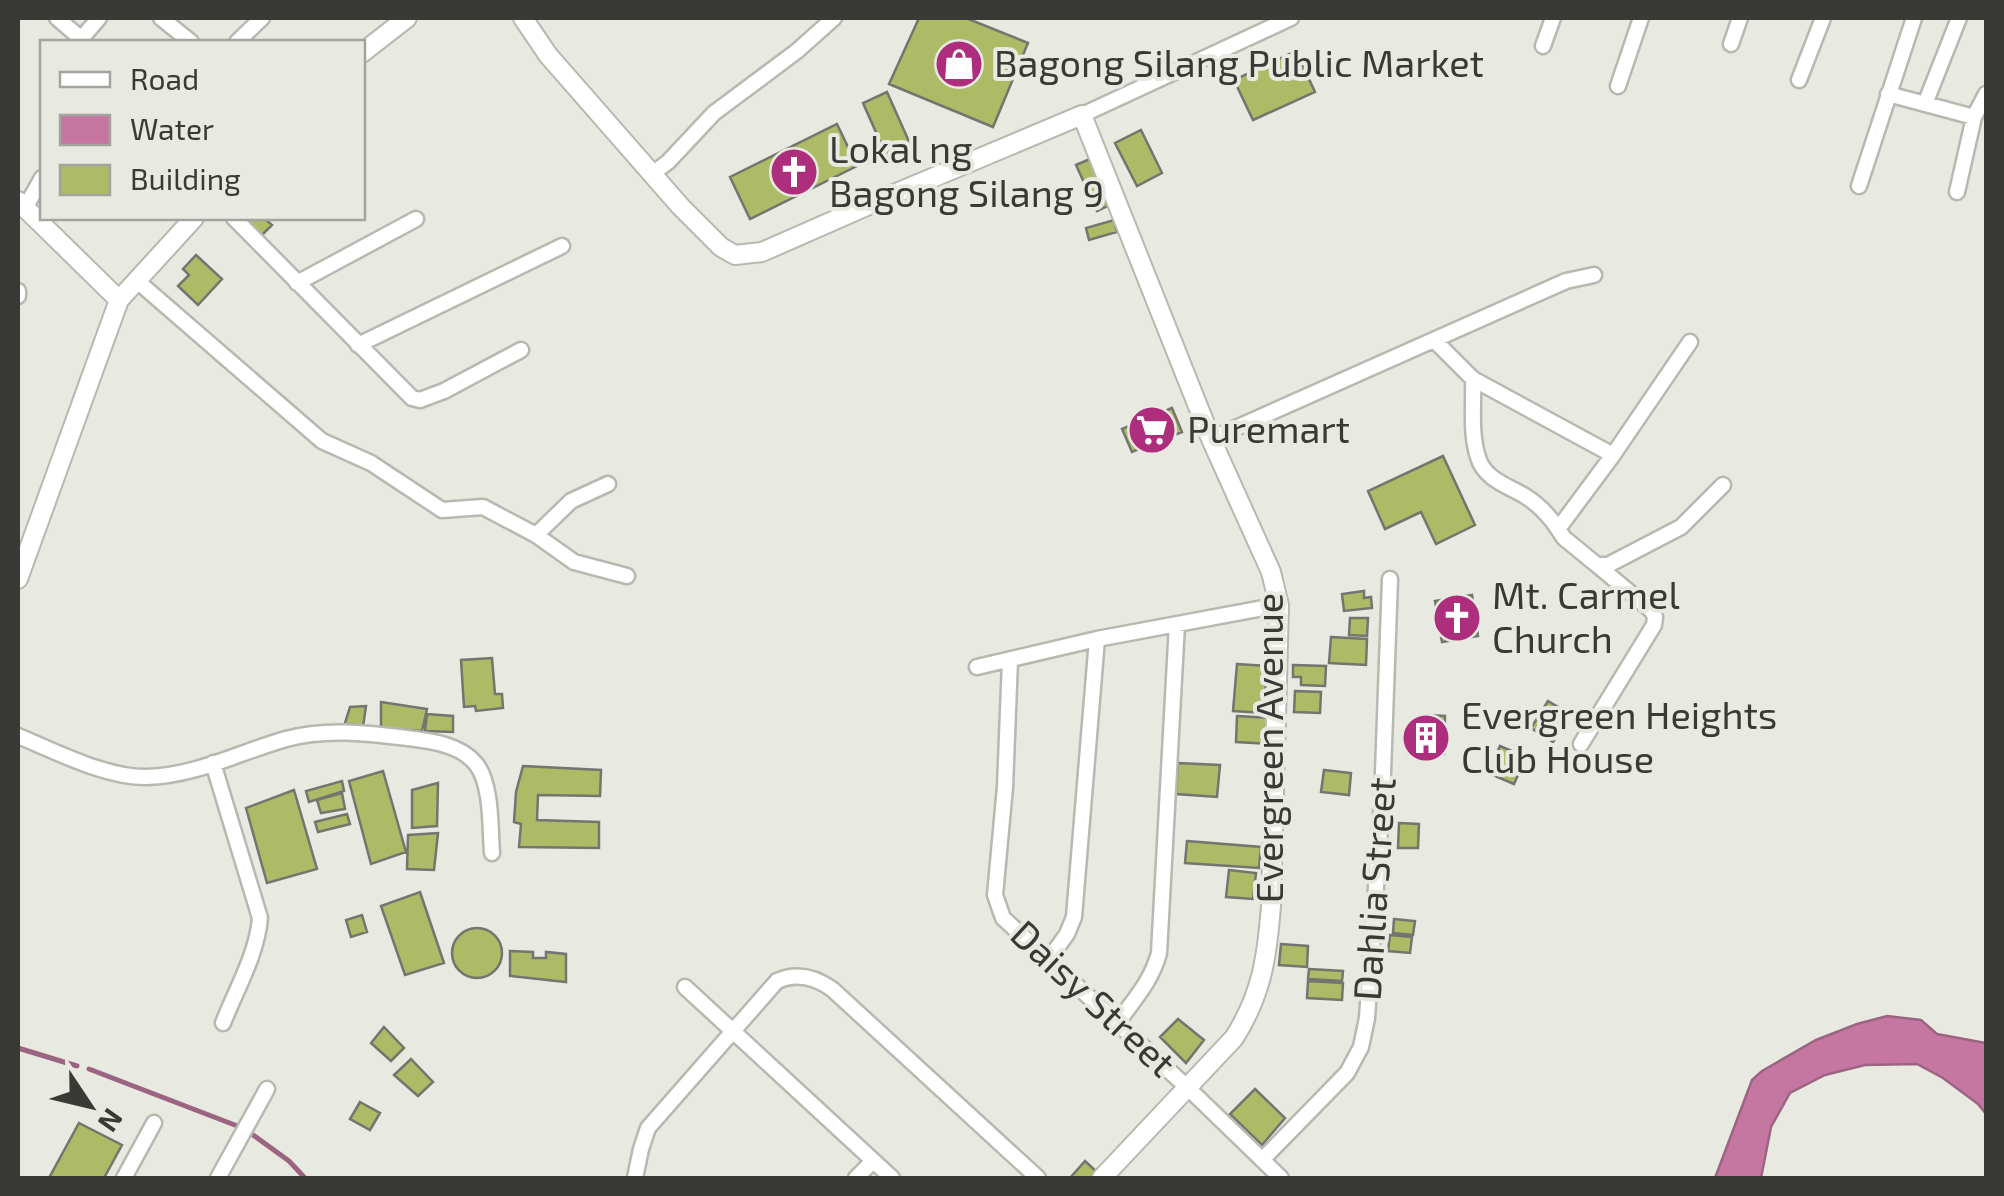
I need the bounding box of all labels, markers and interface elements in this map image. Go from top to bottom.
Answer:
shop icon: Bagong Silang Public Market [933,38,985,90]
place label: Bagong Silang Public Market [994,39,1484,85]
legend [40,40,365,220]
text: Road [130,60,199,96]
text: Water [130,110,214,146]
place label: Lokal ng Bagong Silang 9 [829,125,1104,215]
church icon: Lokal ng Bagong Silang 9 [768,146,820,198]
text: Building [130,160,241,196]
supermarket icon: Puremart [1126,404,1178,456]
place label: Puremart [1187,405,1350,451]
place label: Mt. Carmel Church [1492,571,1680,661]
church icon: Mt. Carmel Church [1431,592,1483,644]
street label: Evergreen Avenue [1245,593,1291,903]
place label: Evergreen Heights Club House [1461,691,1777,781]
building icon: Evergreen Heights Club House [1400,712,1452,764]
street label: Dahlia Street [1342,776,1404,1002]
street label: Daisy Street [1003,910,1186,1085]
north arrow [40,1056,140,1156]
text: N [92,1103,131,1139]

